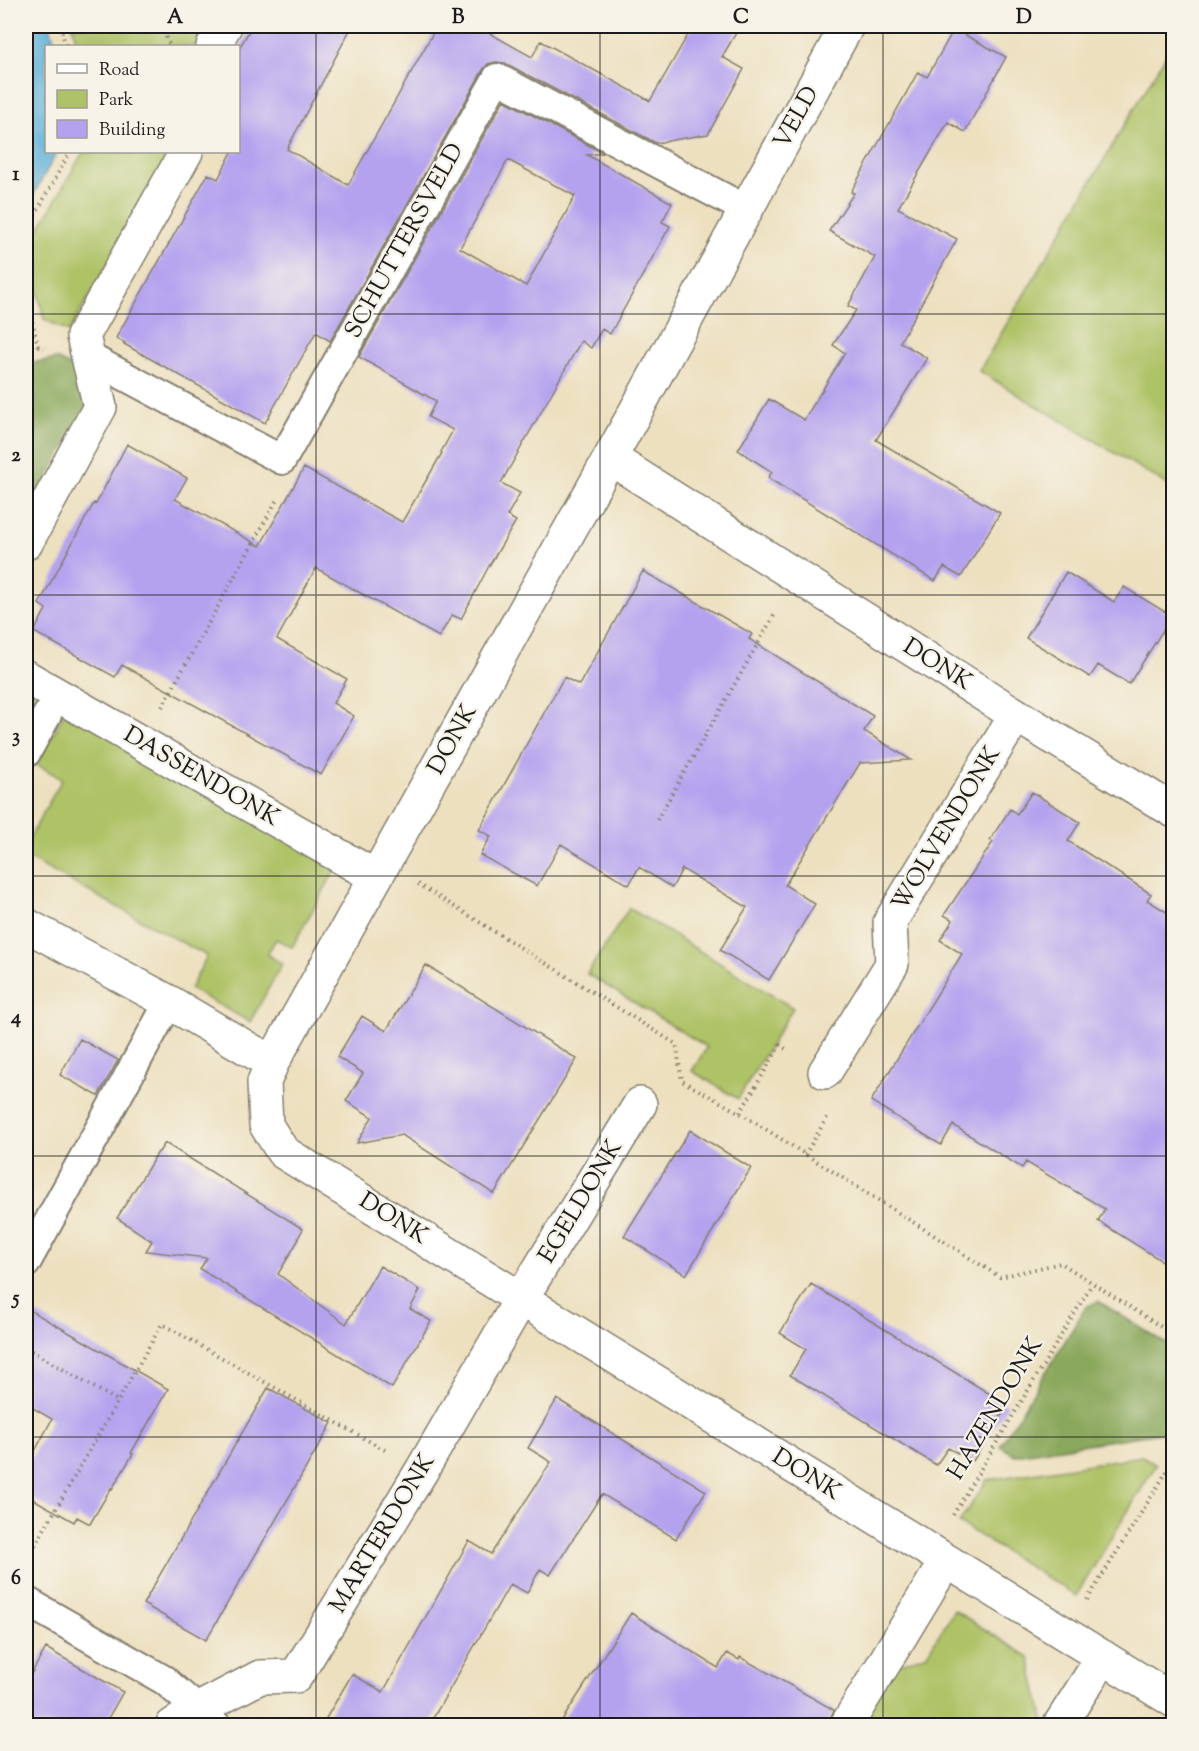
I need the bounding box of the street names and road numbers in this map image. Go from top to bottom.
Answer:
street label: VELD [766,80,828,156]
street label: SCHUTTERSVELD [337,137,473,345]
street label: DONK [896,631,978,699]
street label: DONK [420,699,486,781]
street label: DASSENDONK [117,719,285,835]
street label: WOLVENDONK [884,740,1010,918]
street label: EGELDONK [531,1134,631,1270]
street label: DONK [352,1185,434,1253]
street label: HAZENDONK [940,1331,1052,1487]
street label: DONK [765,1441,847,1509]
street label: MARTERDONK [322,1448,444,1620]

